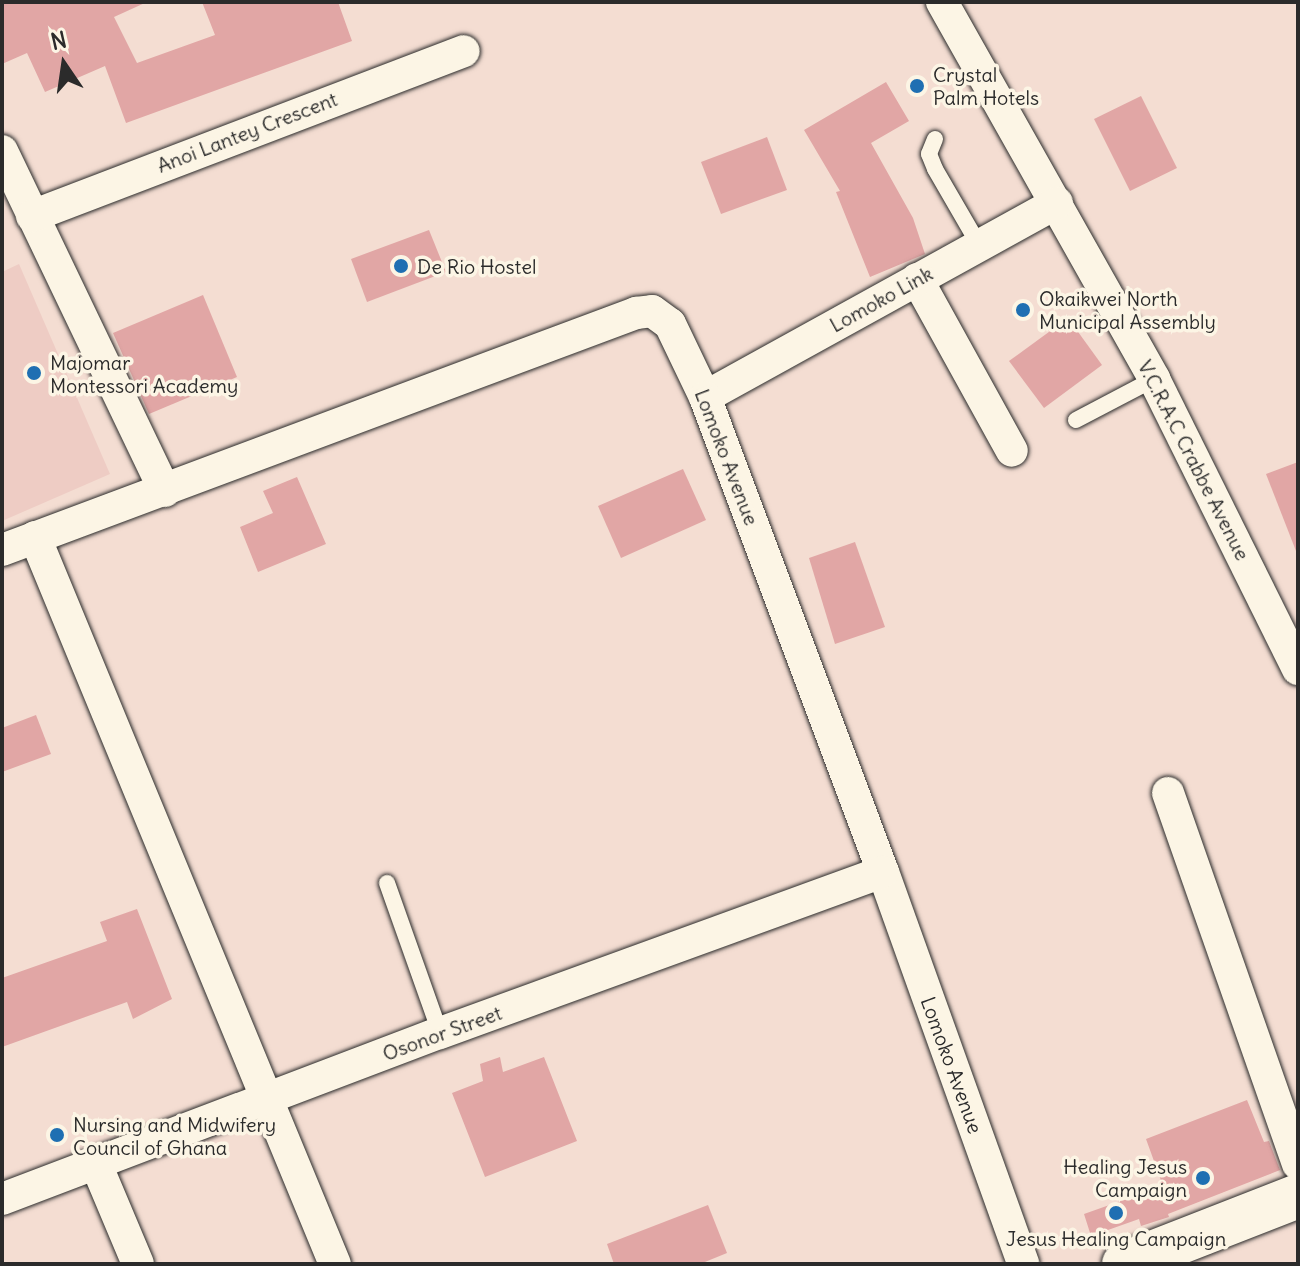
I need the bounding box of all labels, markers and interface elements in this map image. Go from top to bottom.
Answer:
north arrow [24,24,104,104]
text: N [48,25,69,56]
place label: Crystal Palm Hotels [933,62,1039,109]
marker: Crystal Palm Hotels [908,77,926,95]
street label: Anoi Lantey Crescent [153,87,341,177]
place label: De Rio Hostel [417,254,536,278]
marker: De Rio Hostel [392,257,410,275]
street label: Lomoko Link [825,261,937,337]
place label: Okaikwei North Municipal Assembly [1039,286,1216,333]
marker: Okaikwei North Municipal Assembly [1014,301,1032,319]
place label: Majomar Montessori Academy [50,350,238,397]
street label: V.C.R.A.C Crabbe Avenue [1133,356,1255,564]
marker: Majomar Montessori Academy [25,364,43,382]
street label: Lomoko Avenue [690,386,764,528]
street label: Lomoko Avenue [916,993,988,1137]
street label: Osonor Street [379,1000,505,1066]
place label: Nursing and Midwifery Council of Ghana [73,1112,276,1159]
marker: Nursing and Midwifery Council of Ghana [48,1126,66,1144]
place label: Healing Jesus Campaign [1063,1154,1187,1201]
marker: Healing Jesus Campaign [1194,1169,1212,1187]
marker: Jesus Healing Campaign [1107,1204,1125,1222]
place label: Jesus Healing Campaign [1006,1226,1226,1250]

